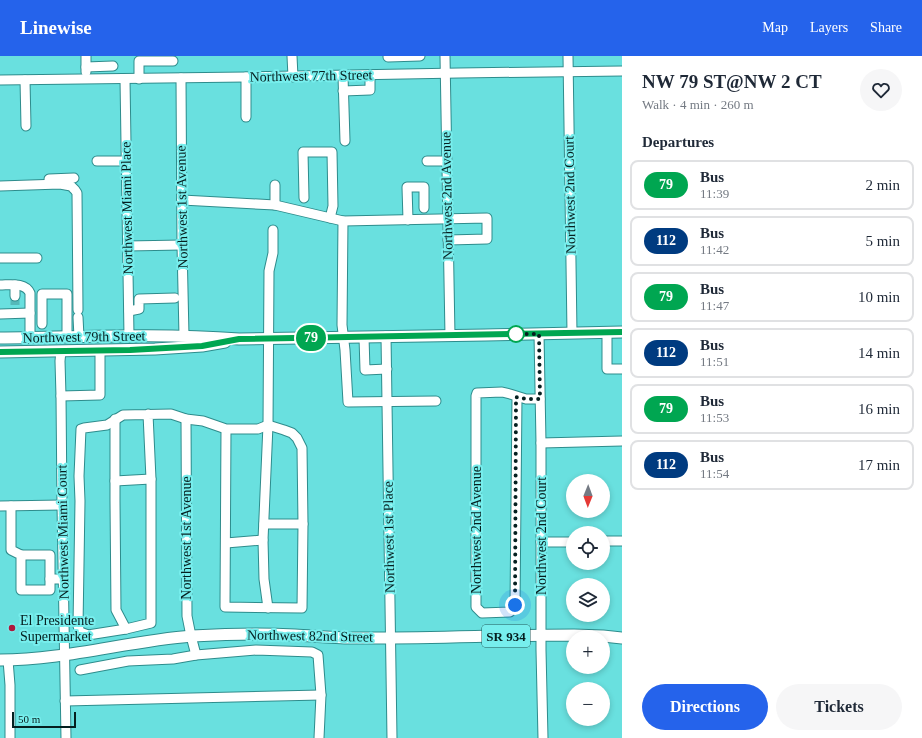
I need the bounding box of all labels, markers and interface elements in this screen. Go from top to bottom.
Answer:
text: Linewise [20,17,92,38]
text: Map [762,20,788,35]
text: Layers [810,20,848,35]
text: Share [870,20,902,35]
street label: Northwest 77th Street [249,67,373,85]
button: heart [860,69,902,111]
text: NW 79 ST@NW 2 CT [642,71,822,92]
text: Walk · 4 min · 260 m [642,97,754,112]
street label: Northwest 2nd Avenue [438,132,456,260]
text: Departures [642,134,714,150]
street label: Northwest 2nd Court [561,136,579,254]
street label: Northwest Miami Place [118,141,136,275]
street label: Northwest 1st Avenue [173,145,191,269]
text: Bus [700,169,724,185]
text: 79 [659,177,673,192]
text: 2 min [865,177,900,193]
text: 11:39 [700,186,729,201]
text: Bus [700,225,724,241]
text: 112 [656,233,676,248]
text: 5 min [865,233,900,249]
text: 11:42 [700,242,729,257]
text: Bus [700,281,724,297]
text: 79 [659,289,673,304]
text: 10 min [858,289,900,305]
text: 11:47 [700,298,729,313]
line badge: 79 [293,325,329,351]
unlabelled marker [507,325,525,343]
street label: Northwest 79th Street [22,328,146,346]
text: 79 [304,330,318,345]
text: Bus [700,337,724,353]
text: 112 [656,345,676,360]
text: 14 min [858,345,900,361]
text: 11:51 [700,354,729,369]
text: Bus [700,393,724,409]
text: 79 [659,401,673,416]
text: 16 min [858,401,900,417]
text: 11:53 [700,410,729,425]
text: Bus [700,449,724,465]
text: 112 [656,457,676,472]
text: 17 min [858,457,900,473]
street label: Northwest Miami Court [54,464,72,599]
street label: Northwest 2nd Avenue [469,466,484,594]
text: 11:54 [700,466,729,481]
north arrow [566,474,610,518]
map controls [566,474,610,726]
street label: Northwest 1st Avenue [179,476,194,600]
street label: Northwest 2nd Court [534,477,549,595]
street label: Northwest 1st Place [381,481,397,593]
button: locate [566,526,610,570]
button: layers [566,578,610,622]
your location [505,595,525,615]
place label: El Presidente Supermarket [20,613,94,644]
marker: El Presidente Supermarket [7,623,17,633]
road number: SR 934 [482,625,530,647]
street label: Northwest 82nd Street [247,627,373,645]
button: + [566,630,610,674]
button: − [566,682,610,726]
button: Directions [642,684,768,730]
button: Tickets [776,684,902,730]
scale bar [12,710,76,729]
text: 50 m [18,713,40,725]

